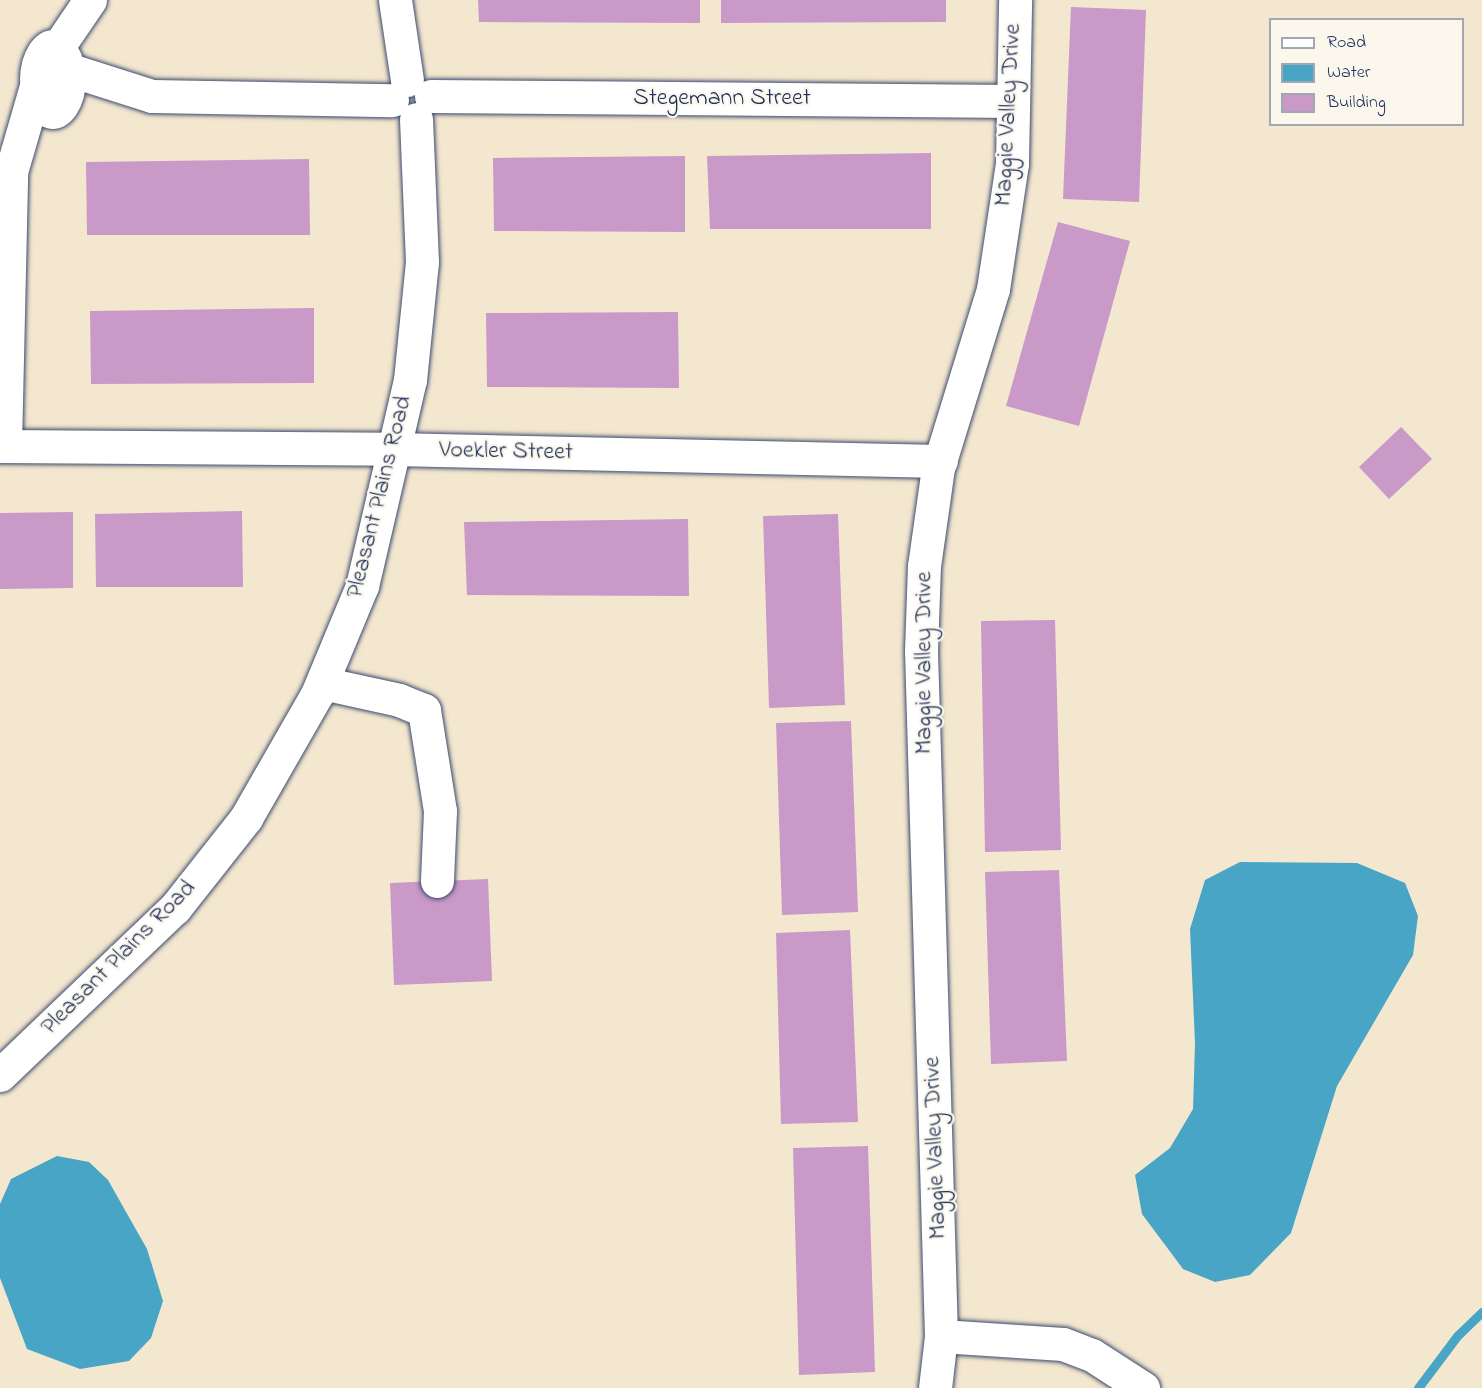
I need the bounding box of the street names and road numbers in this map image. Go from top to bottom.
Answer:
street label: Maggie Valley Drive [990,23,1028,207]
street label: Stegemann Street [633,85,811,113]
street label: Pleasant Plains Road [341,393,419,601]
street label: Voekler Street [439,436,573,468]
street label: Maggie Valley Drive [911,572,939,754]
street label: Pleasant Plains Road [36,875,202,1041]
street label: Maggie Valley Drive [918,1056,954,1240]

